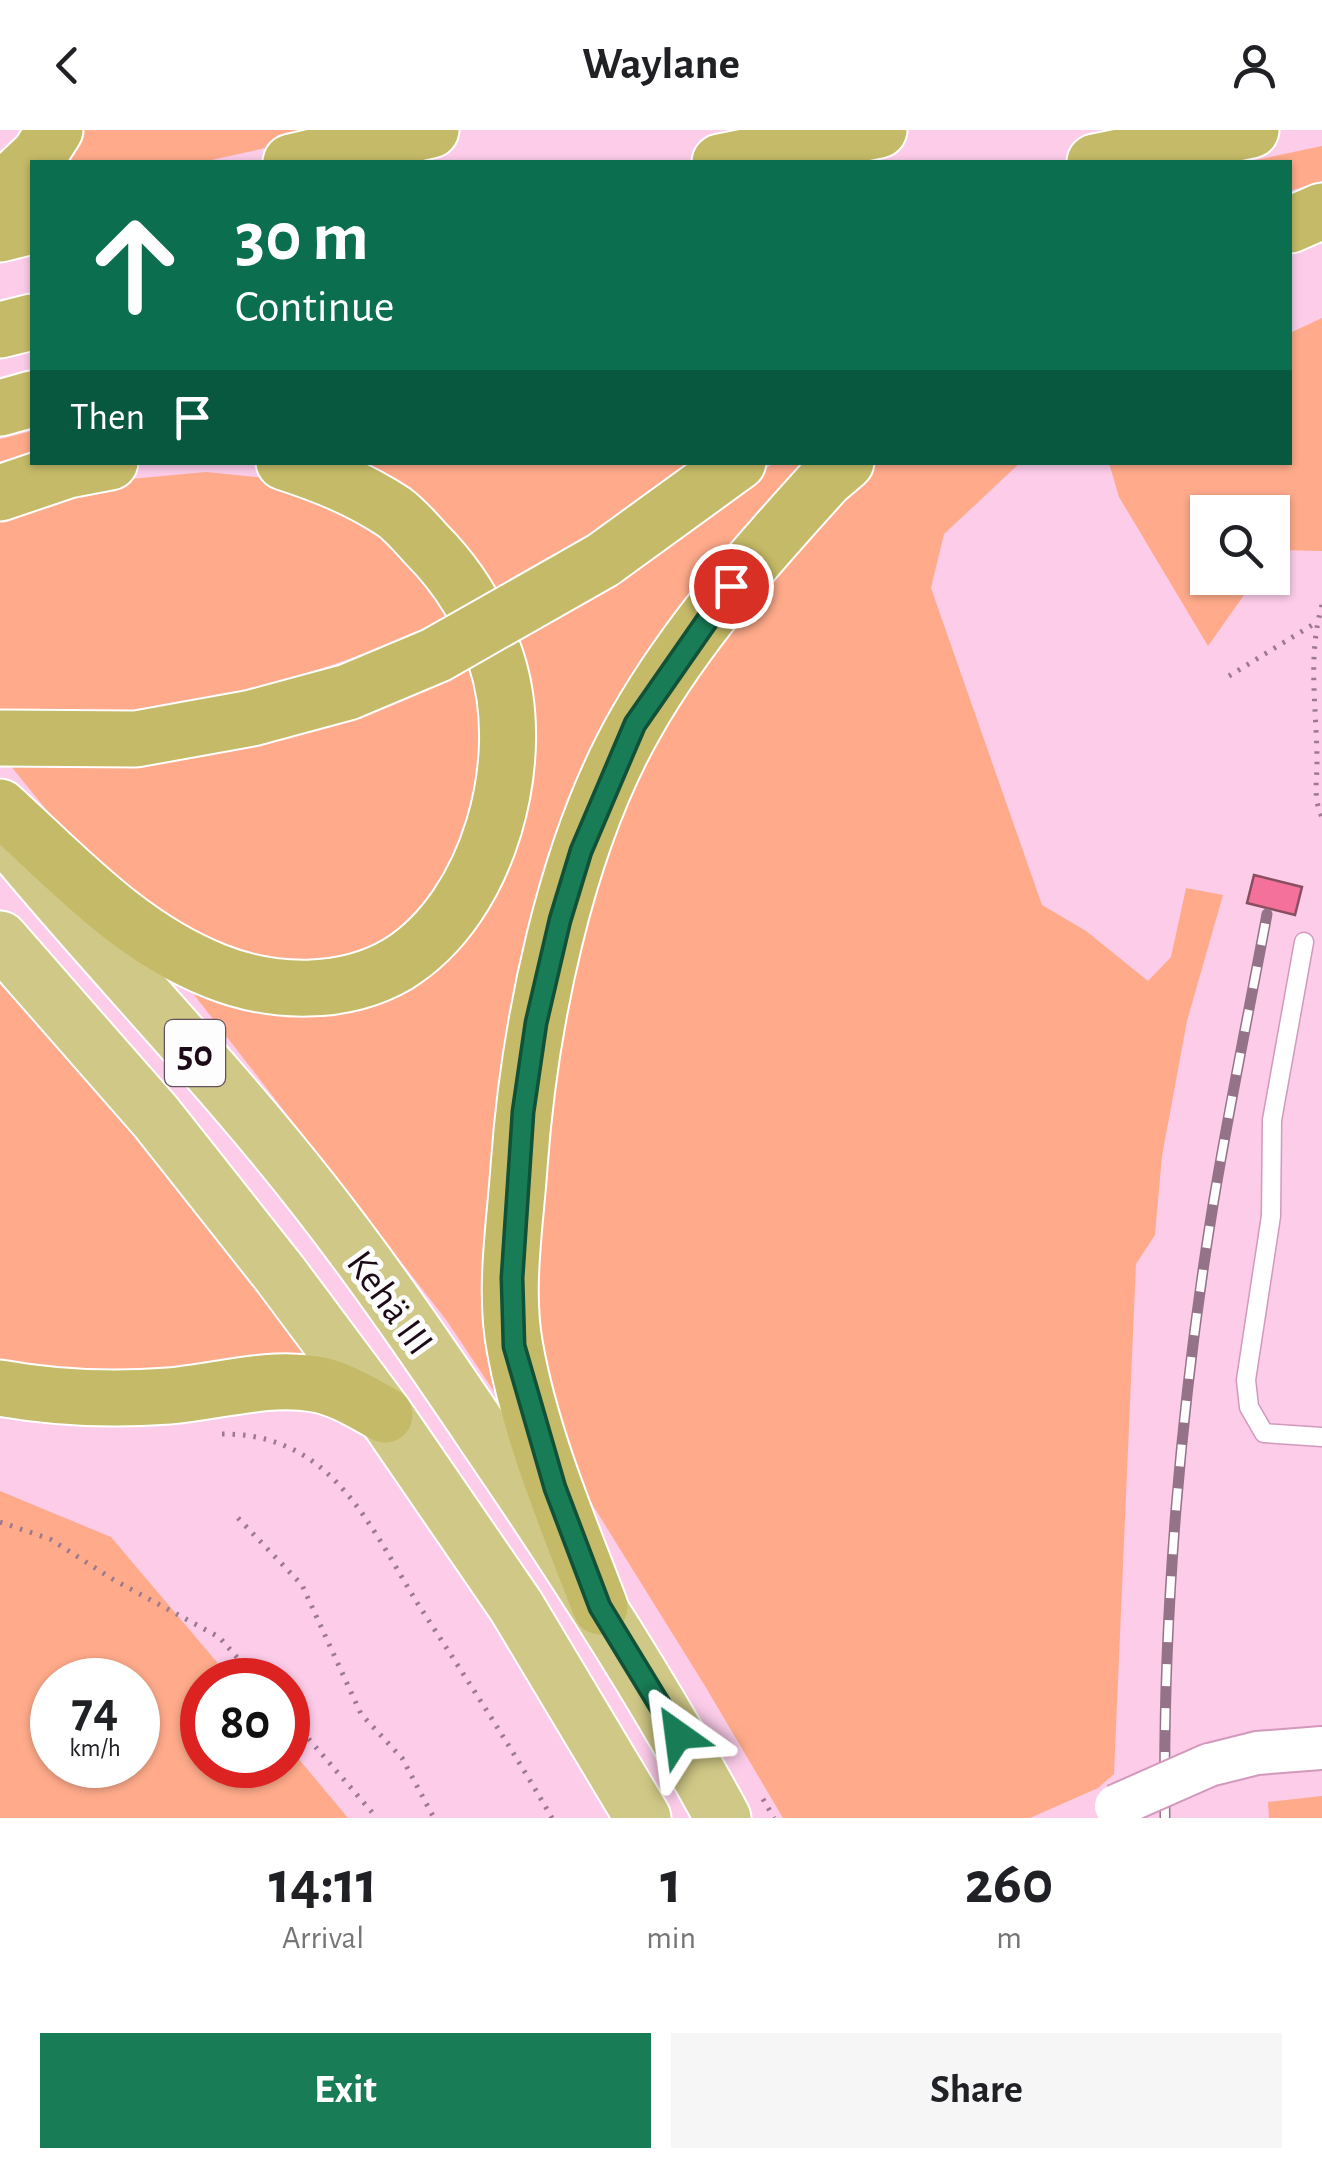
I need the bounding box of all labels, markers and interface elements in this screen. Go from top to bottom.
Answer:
icon: back [40,38,95,93]
icon: person [1227,38,1282,93]
text: Waylane [582,42,740,87]
icon: ahead [70,200,200,330]
text: 30 m [235,203,369,273]
text: Continue [235,285,394,330]
icon: arrive [165,390,220,445]
text: Then [70,399,145,437]
map controls [1190,495,1290,595]
button: search [1190,495,1290,595]
pin [689,544,774,629]
icon: arrive [704,559,759,614]
road number: 50 [165,1020,225,1086]
street label: Kehä III [339,1244,440,1362]
speed limit sign: 80 [180,1658,310,1788]
position arrow [626,1683,730,1787]
text: 74 [72,1686,118,1736]
text: km/h [69,1736,121,1761]
text: 14:11 [269,1854,377,1914]
text: 1 [660,1854,682,1914]
text: 260 [965,1854,1053,1914]
text: Arrival [282,1922,364,1954]
text: min [646,1922,696,1954]
text: m [996,1922,1022,1954]
button: Exit [40,2033,651,2148]
button: Share [671,2033,1282,2148]

